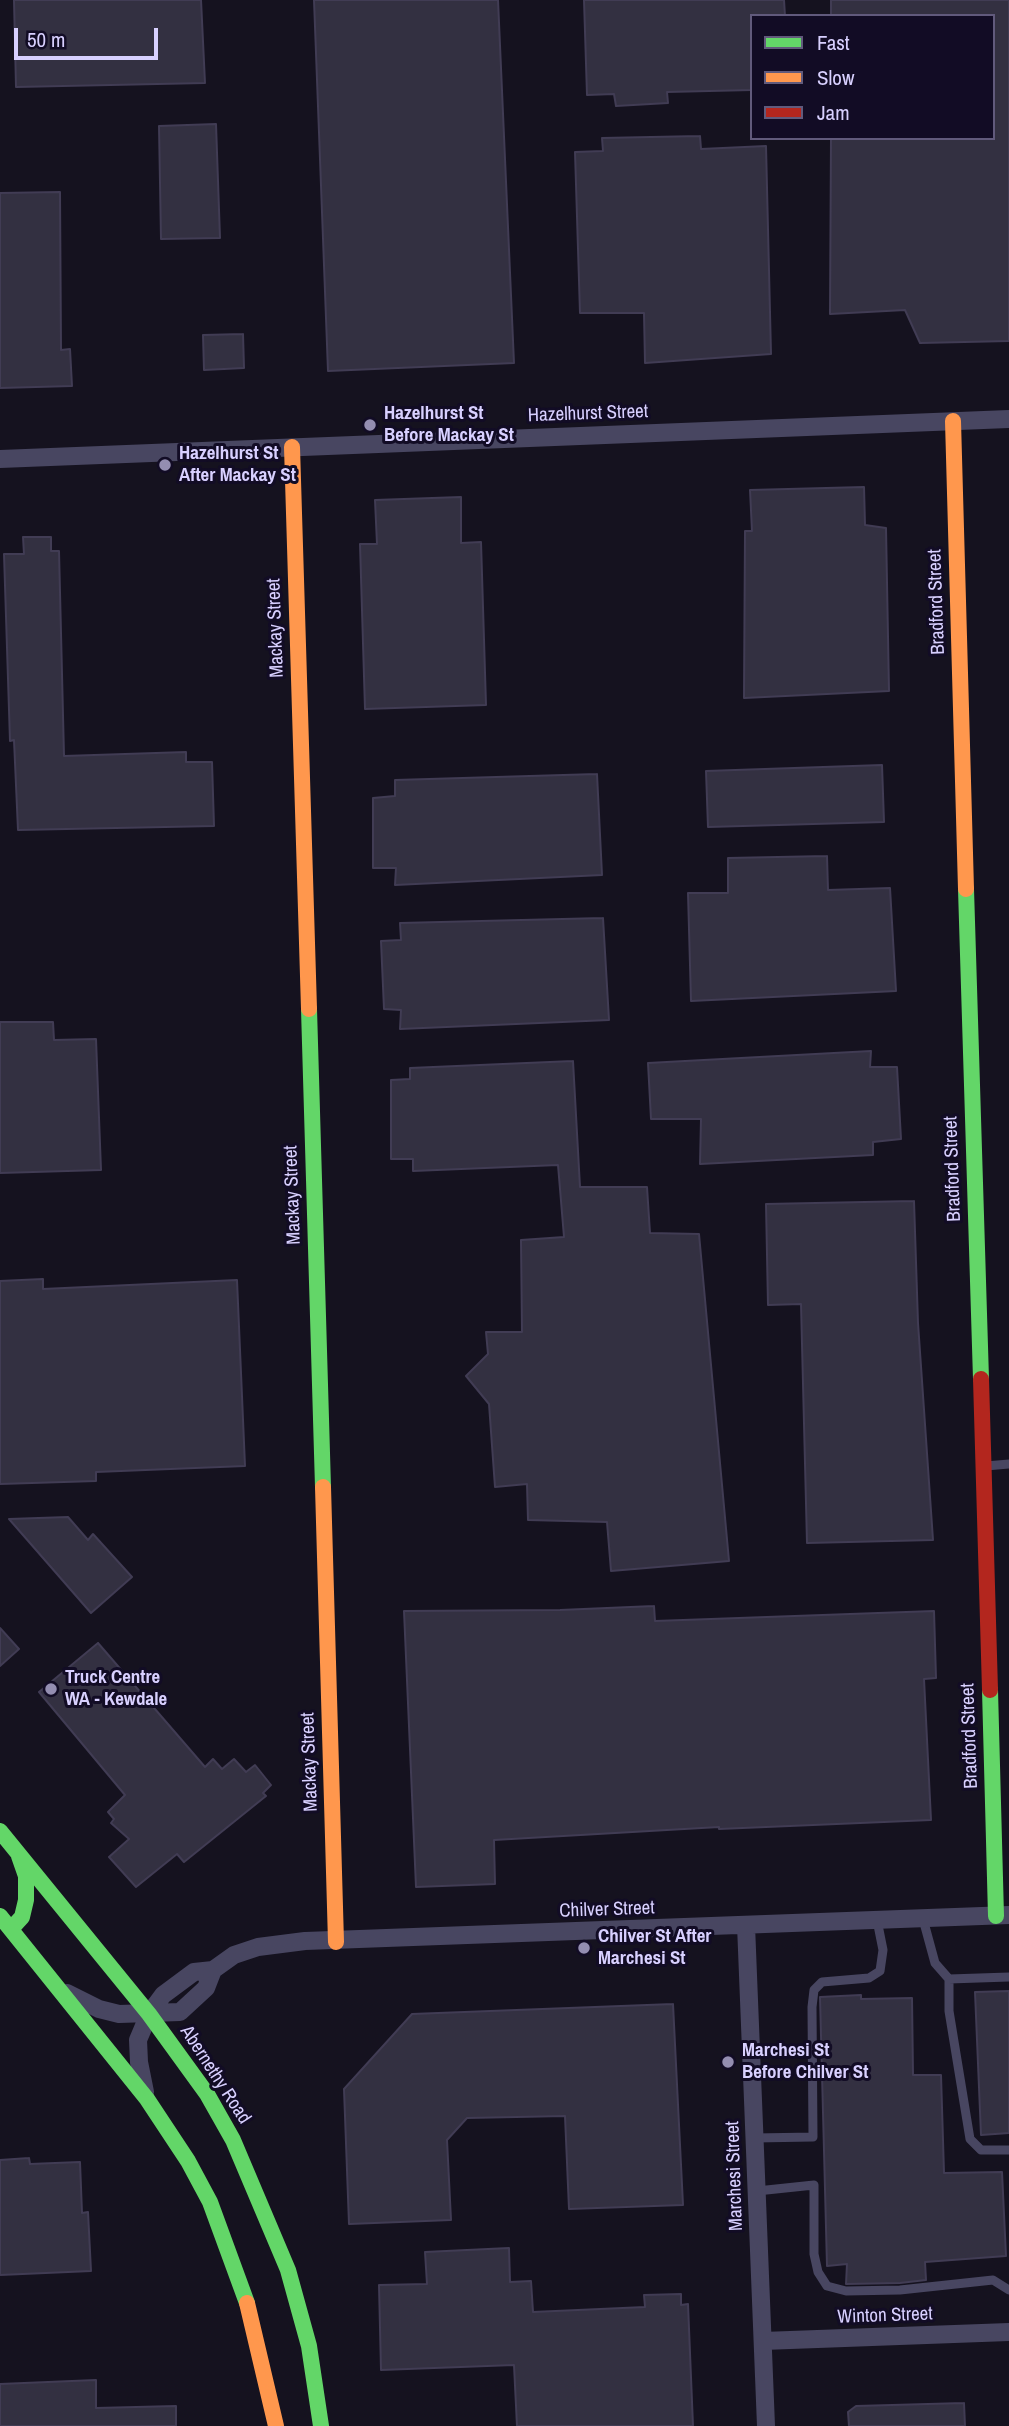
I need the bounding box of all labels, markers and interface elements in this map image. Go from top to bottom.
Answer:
scale bar [18,14,161,58]
legend [750,14,995,140]
text: 50 m [27,25,65,54]
text: Fast [817,28,850,57]
text: Slow [817,63,854,92]
text: Jam [817,98,850,127]
street label: Hazelhurst Street [527,401,649,427]
place label: Hazelhurst St Before Mackay St [384,403,514,447]
marker: Hazelhurst St Before Mackay St [362,417,378,433]
place label: Hazelhurst St After Mackay St [179,443,296,487]
marker: Hazelhurst St After Mackay St [157,457,173,473]
street label: Bradford Street [924,549,950,655]
street label: Mackay Street [263,578,289,678]
street label: Bradford Street [940,1116,966,1222]
street label: Mackay Street [280,1145,306,1245]
place label: Truck Centre WA - Kewdale [65,1667,167,1711]
marker: Truck Centre WA - Kewdale [43,1681,59,1697]
street label: Bradford Street [957,1683,983,1789]
street label: Mackay Street [297,1712,323,1812]
street label: Chilver Street [559,1897,655,1923]
place label: Chilver St After Marchesi St [598,1926,711,1970]
marker: Chilver St After Marchesi St [576,1940,592,1956]
street label: Abernethy Road [175,2022,255,2128]
place label: Marchesi St Before Chilver St [742,2040,868,2084]
marker: Marchesi St Before Chilver St [720,2054,736,2070]
street label: Marchesi Street [722,2121,748,2231]
street label: Winton Street [837,2303,933,2329]

